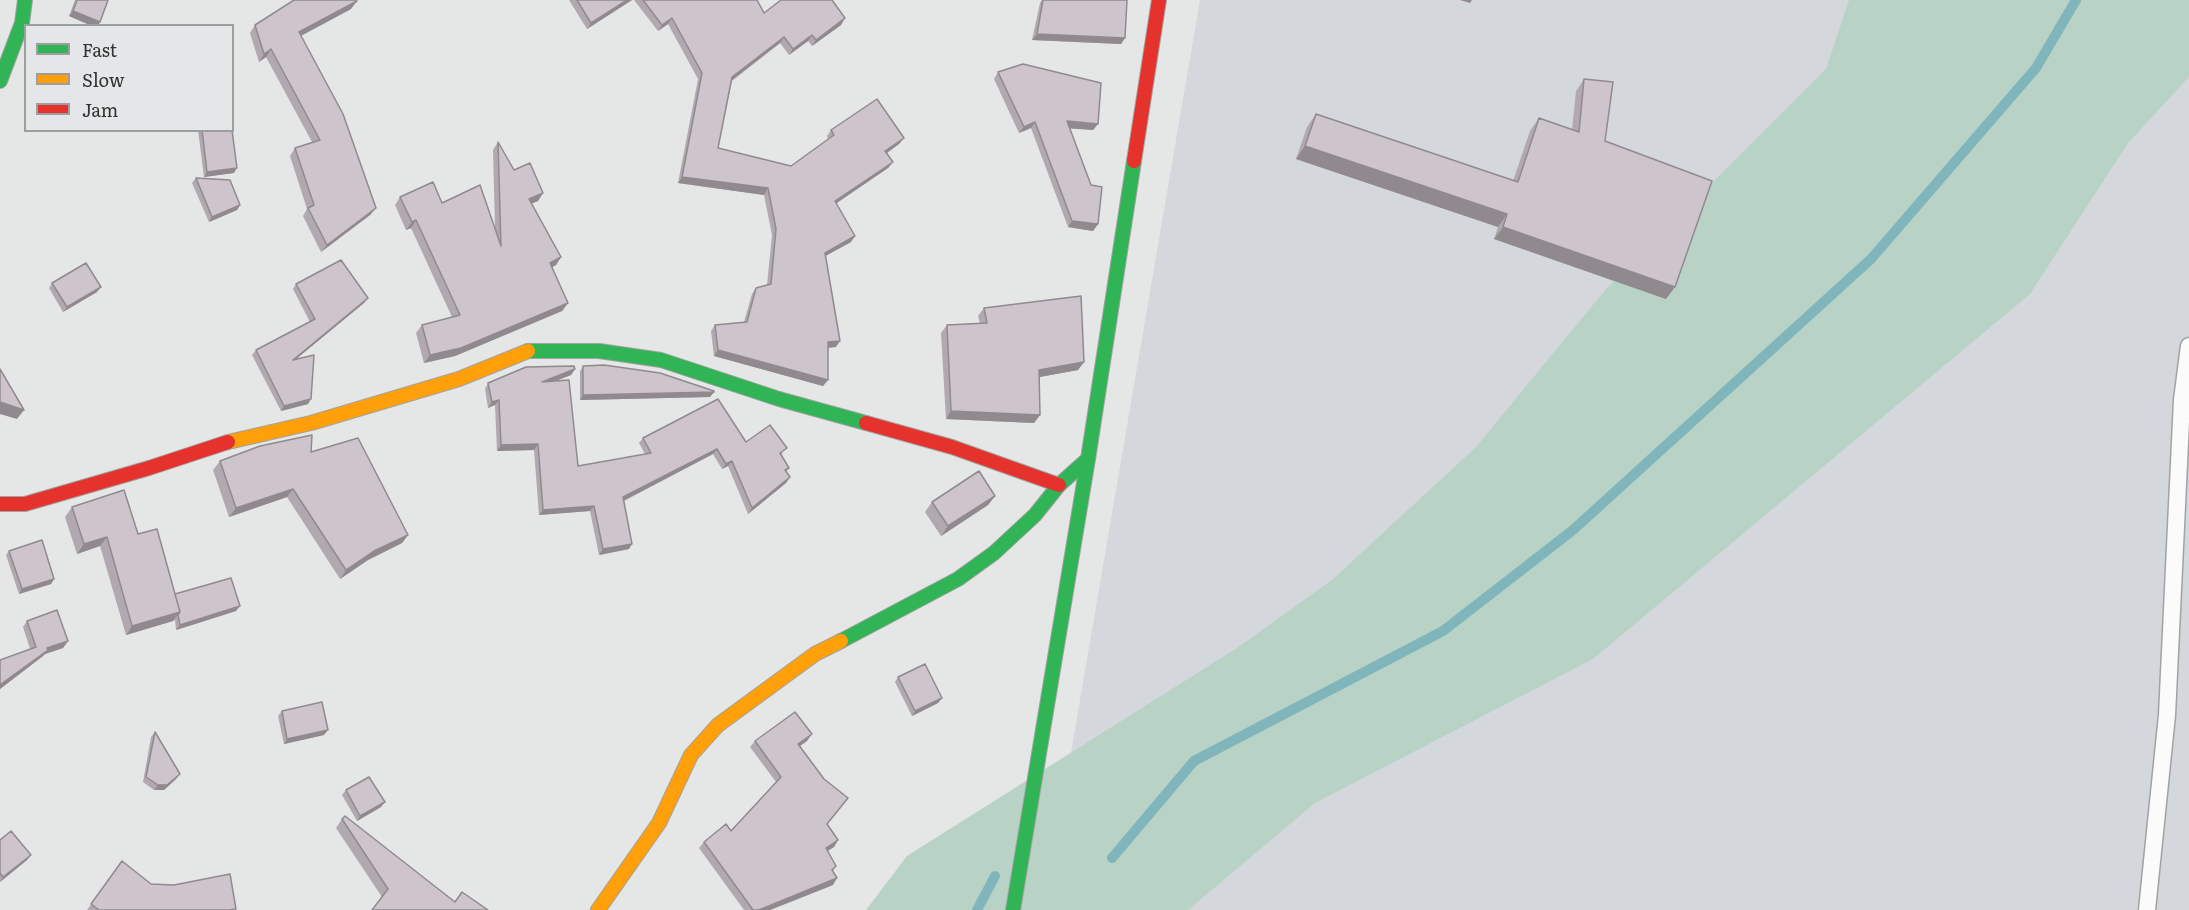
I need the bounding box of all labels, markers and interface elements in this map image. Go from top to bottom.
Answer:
legend [24,24,234,132]
text: Fast [82,36,117,63]
text: Slow [82,66,124,93]
text: Jam [82,96,118,123]

